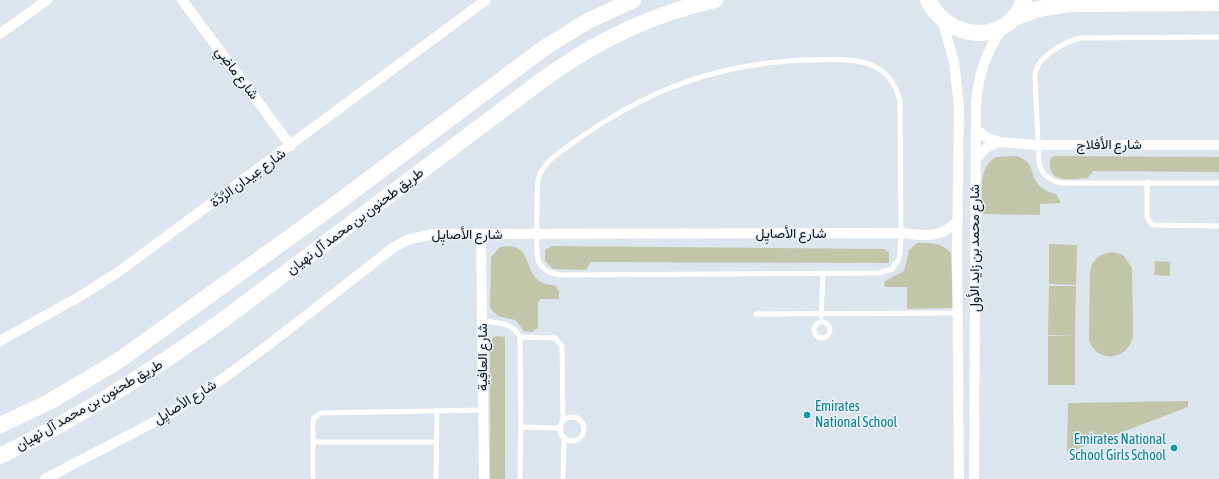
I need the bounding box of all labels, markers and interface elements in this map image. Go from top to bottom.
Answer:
street label: شارع ماضِي [212,43,262,103]
street label: شارع الأفلاج [1076,137,1142,153]
street label: شارع عِيدان الرَّدَّة [207,145,289,211]
street label: طريق طحنون بن محمد آل نهيان [283,164,427,278]
street label: شارع محمد بن زايد الأول [967,184,983,312]
street label: شارع الأصايِل [756,226,826,242]
street label: شارع الأصايِل [432,227,502,243]
street label: شارع العافِية [475,323,491,391]
street label: طريق طحنون بن محمد آل نهيان [12,356,166,454]
street label: شارع الأصايِل [150,376,220,428]
place label: Emirates National School [815,399,897,432]
marker: Emirates National School [802,410,812,420]
place label: Emirates National School Girls School [1069,432,1166,464]
marker: Emirates National School Girls School [1169,443,1179,453]

